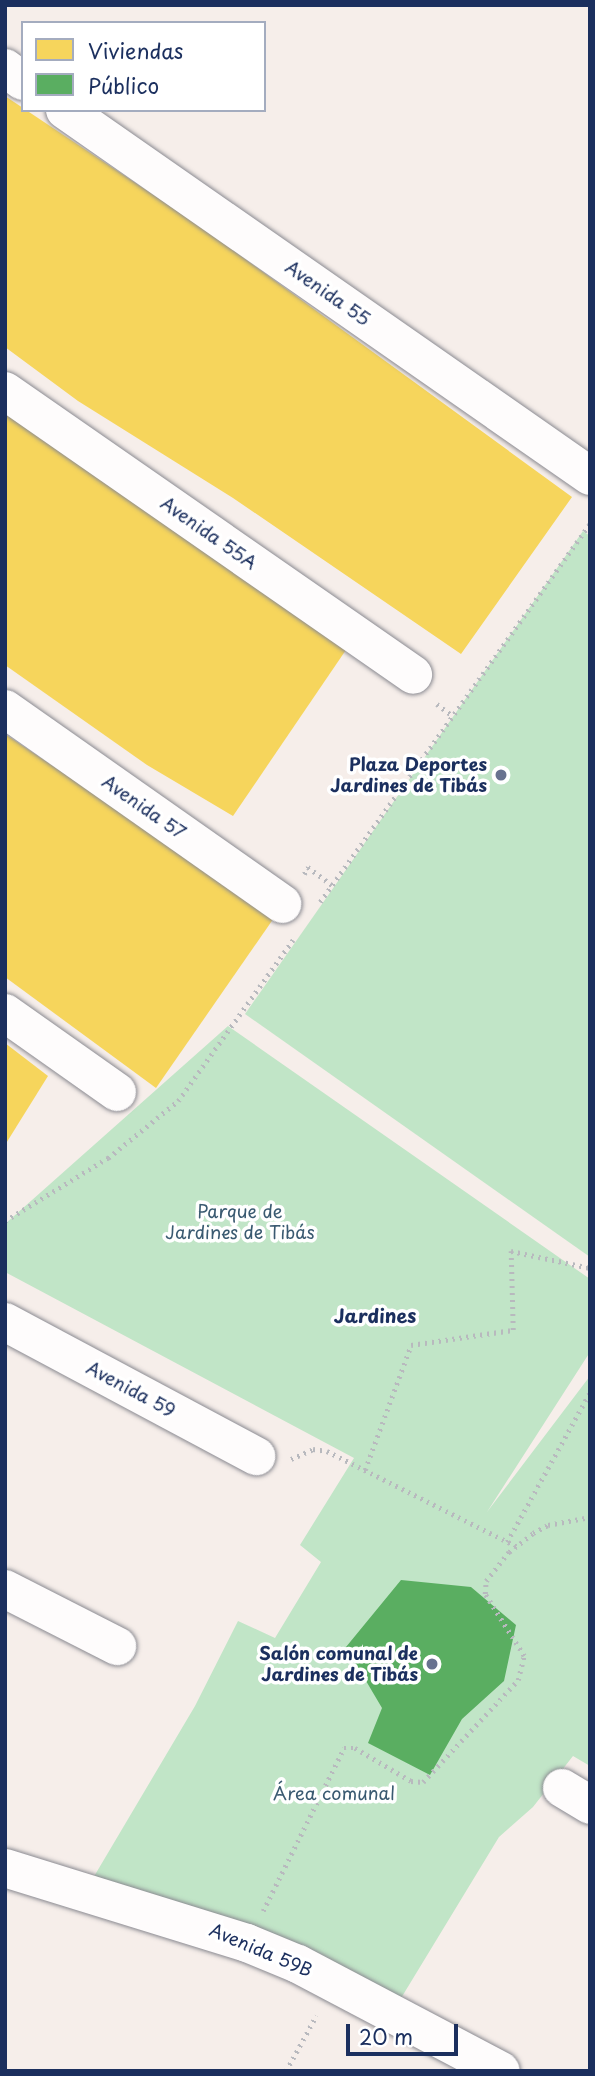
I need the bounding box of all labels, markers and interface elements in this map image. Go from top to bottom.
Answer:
legend [21,21,266,112]
text: Viviendas [88,34,183,66]
text: Público [88,69,159,101]
street label: Avenida 55 [282,256,374,330]
street label: Avenida 55A [157,492,261,574]
place label: Plaza Deportes Jardines de Tibás [328,754,487,796]
marker: Plaza Deportes Jardines de Tibás [493,767,509,783]
street label: Avenida 57 [98,771,190,843]
park label: Parque de Jardines de Tibás [164,1201,316,1244]
district label: Jardines [334,1305,416,1327]
street label: Avenida 59 [83,1357,179,1421]
place label: Salón comunal de Jardines de Tibás [257,1643,418,1686]
marker: Salón comunal de Jardines de Tibás [424,1656,440,1672]
park label: Área comunal [273,1782,395,1804]
street label: Avenida 59B [207,1919,315,1981]
scale bar [350,2010,462,2054]
text: 20 m [359,2020,413,2052]

